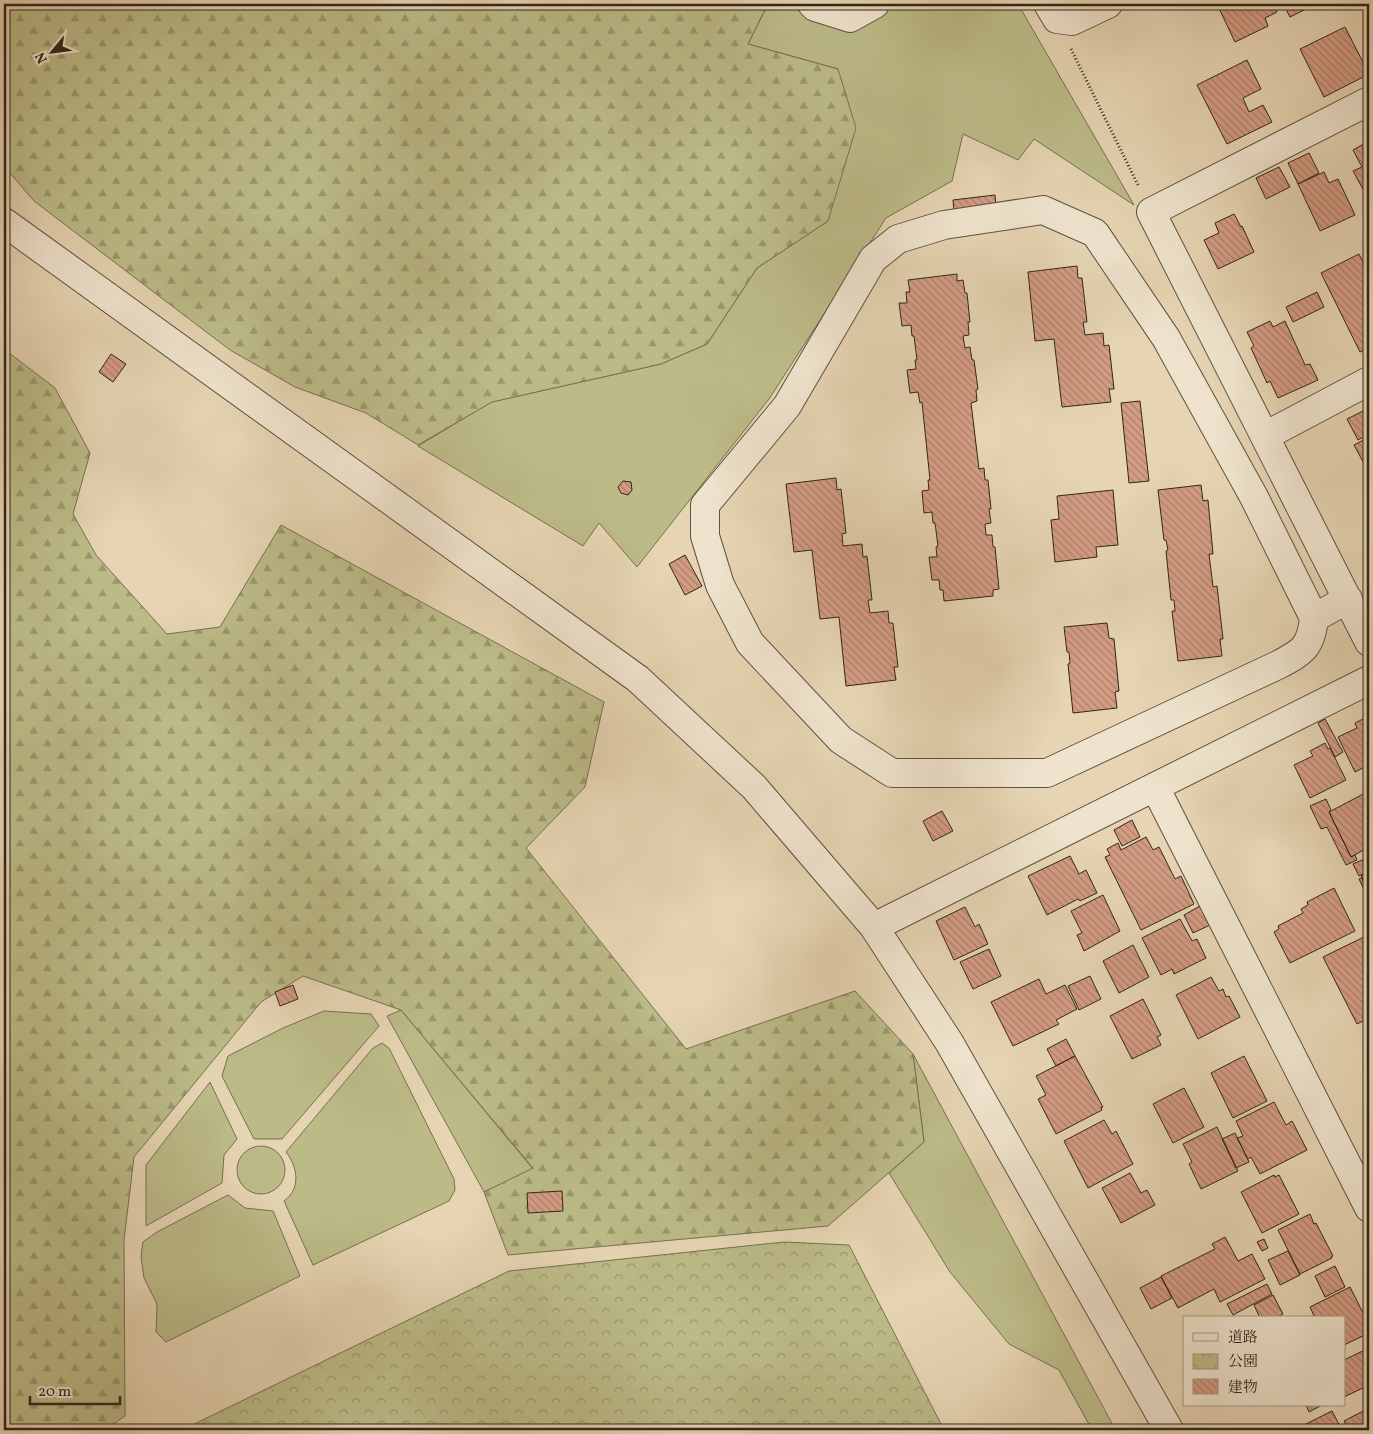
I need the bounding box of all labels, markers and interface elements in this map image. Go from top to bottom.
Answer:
north arrow [28,28,78,78]
text: N [31,49,53,67]
legend [1183,1316,1346,1406]
text: 道路 [1228,1328,1258,1349]
text: 公園 [1228,1352,1258,1373]
scale bar [30,1374,120,1406]
text: 建物 [1228,1378,1258,1399]
text: 20 m [38,1382,71,1403]

